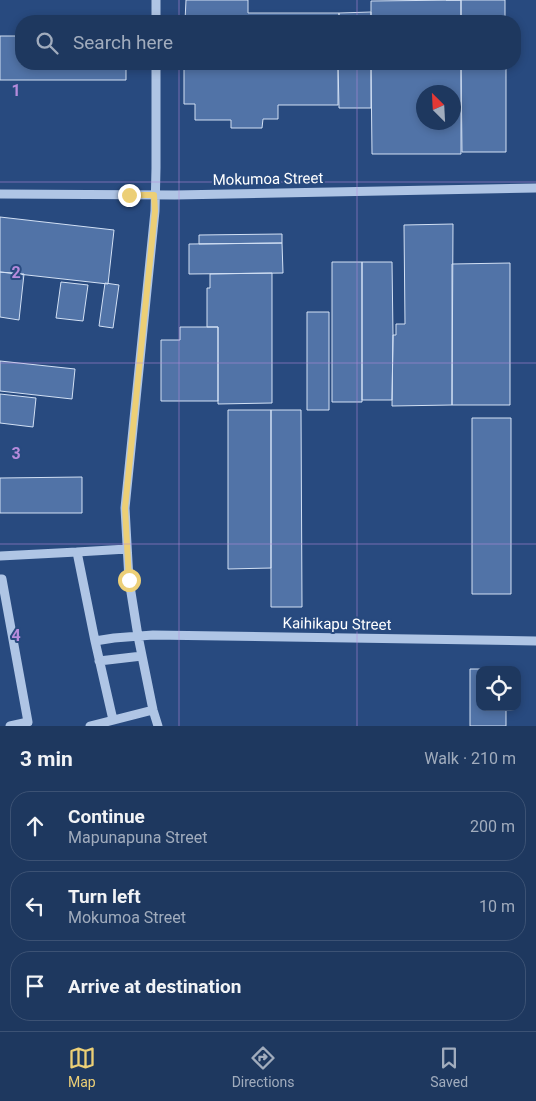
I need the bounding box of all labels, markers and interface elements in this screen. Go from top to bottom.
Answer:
search box [15,15,521,70]
icon: search [33,29,61,57]
text: Search here [73,31,173,54]
text: 1 [11,81,21,100]
north arrow [416,85,461,130]
street label: Mokumoa Street [213,169,324,189]
route end [118,184,141,207]
text: 2 [11,263,21,282]
text: 3 [11,444,21,463]
route start [118,569,141,592]
street label: Kaihikapu Street [282,614,392,634]
text: 4 [11,626,21,645]
map controls [476,666,521,711]
button: locate [476,666,521,711]
text: 3 min [20,747,73,771]
text: Walk · 210 m [424,749,516,768]
text: Continue [68,805,145,828]
icon: ahead [21,812,49,840]
text: 200 m [470,817,515,836]
text: Mapunapuna Street [68,828,208,847]
text: Turn left [68,885,141,908]
icon: left [21,892,49,920]
text: 10 m [479,897,515,916]
text: Mokumoa Street [68,908,186,927]
icon: arrive [21,972,49,1000]
text: Arrive at destination [68,975,241,998]
tab: Map [68,1044,96,1090]
tab: Directions [232,1044,295,1090]
tab: Saved [430,1044,468,1090]

